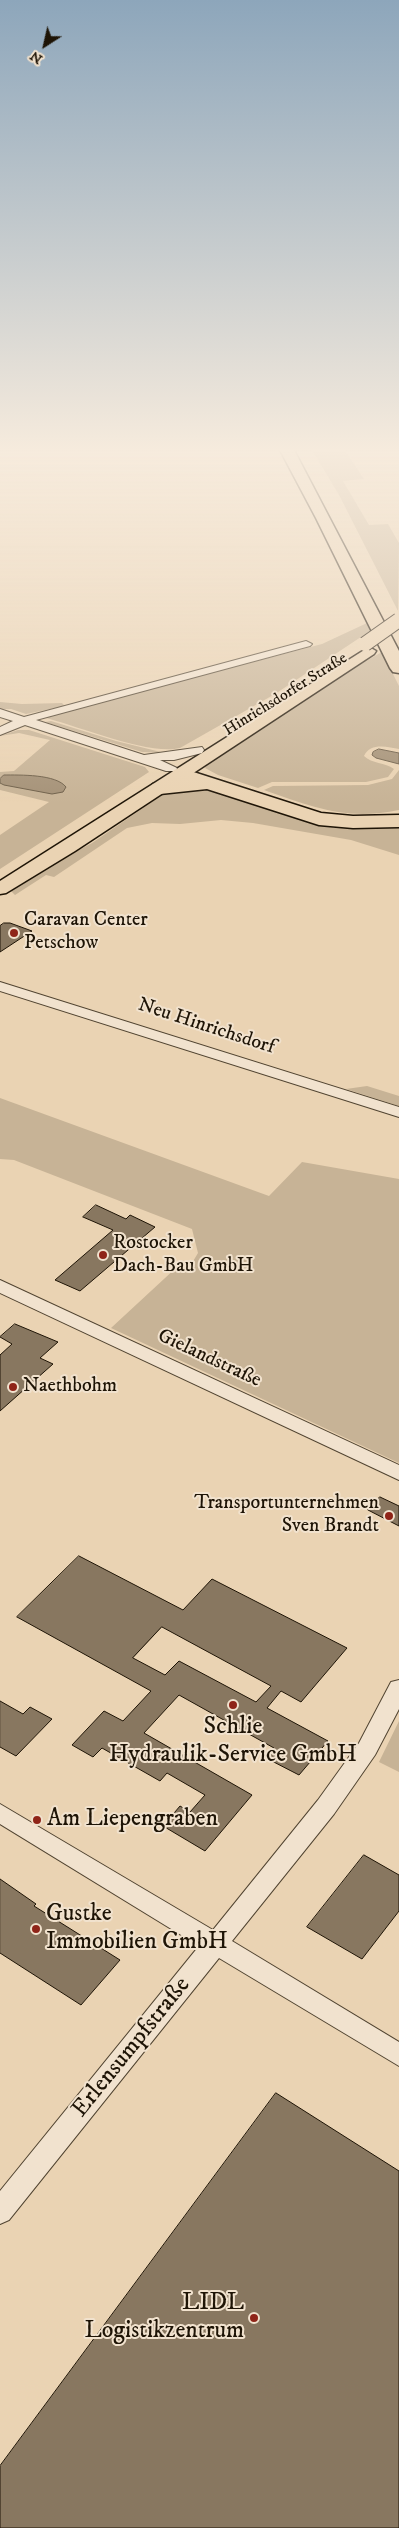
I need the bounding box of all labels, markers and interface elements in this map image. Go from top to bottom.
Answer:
north arrow [20,20,70,70]
text: N [27,47,46,68]
street label: Hinrichsdorfer Straße [221,649,351,741]
place label: Caravan Center Petschow [24,909,148,956]
marker: Caravan Center Petschow [8,927,20,939]
street label: Neu Hinrichsdorf [135,994,277,1060]
place label: Rostocker Dach-Bau GmbH [113,1232,254,1279]
marker: Rostocker Dach-Bau GmbH [97,1249,109,1261]
street label: Gielandstraße [153,1325,265,1393]
place label: Naethbohm [23,1375,117,1399]
marker: Naethbohm [7,1381,19,1393]
place label: Transportunternehmen Sven Brandt [194,1492,379,1539]
marker: Transportunternehmen Sven Brandt [383,1510,395,1522]
marker: Schlie Hydraulik-Service GmbH [227,1699,239,1711]
place label: Schlie Hydraulik-Service GmbH [109,1714,357,1770]
place label: Am Liepengraben [47,1806,218,1834]
marker: Am Liepengraben [31,1814,43,1826]
place label: Gustke Immobilien GmbH [46,1901,228,1957]
marker: Gustke Immobilien GmbH [30,1923,42,1935]
street label: Erlensumpfstraße [67,1972,197,2124]
place label: LIDL Logistikzentrum [84,2290,244,2346]
marker: LIDL Logistikzentrum [248,2312,260,2324]

